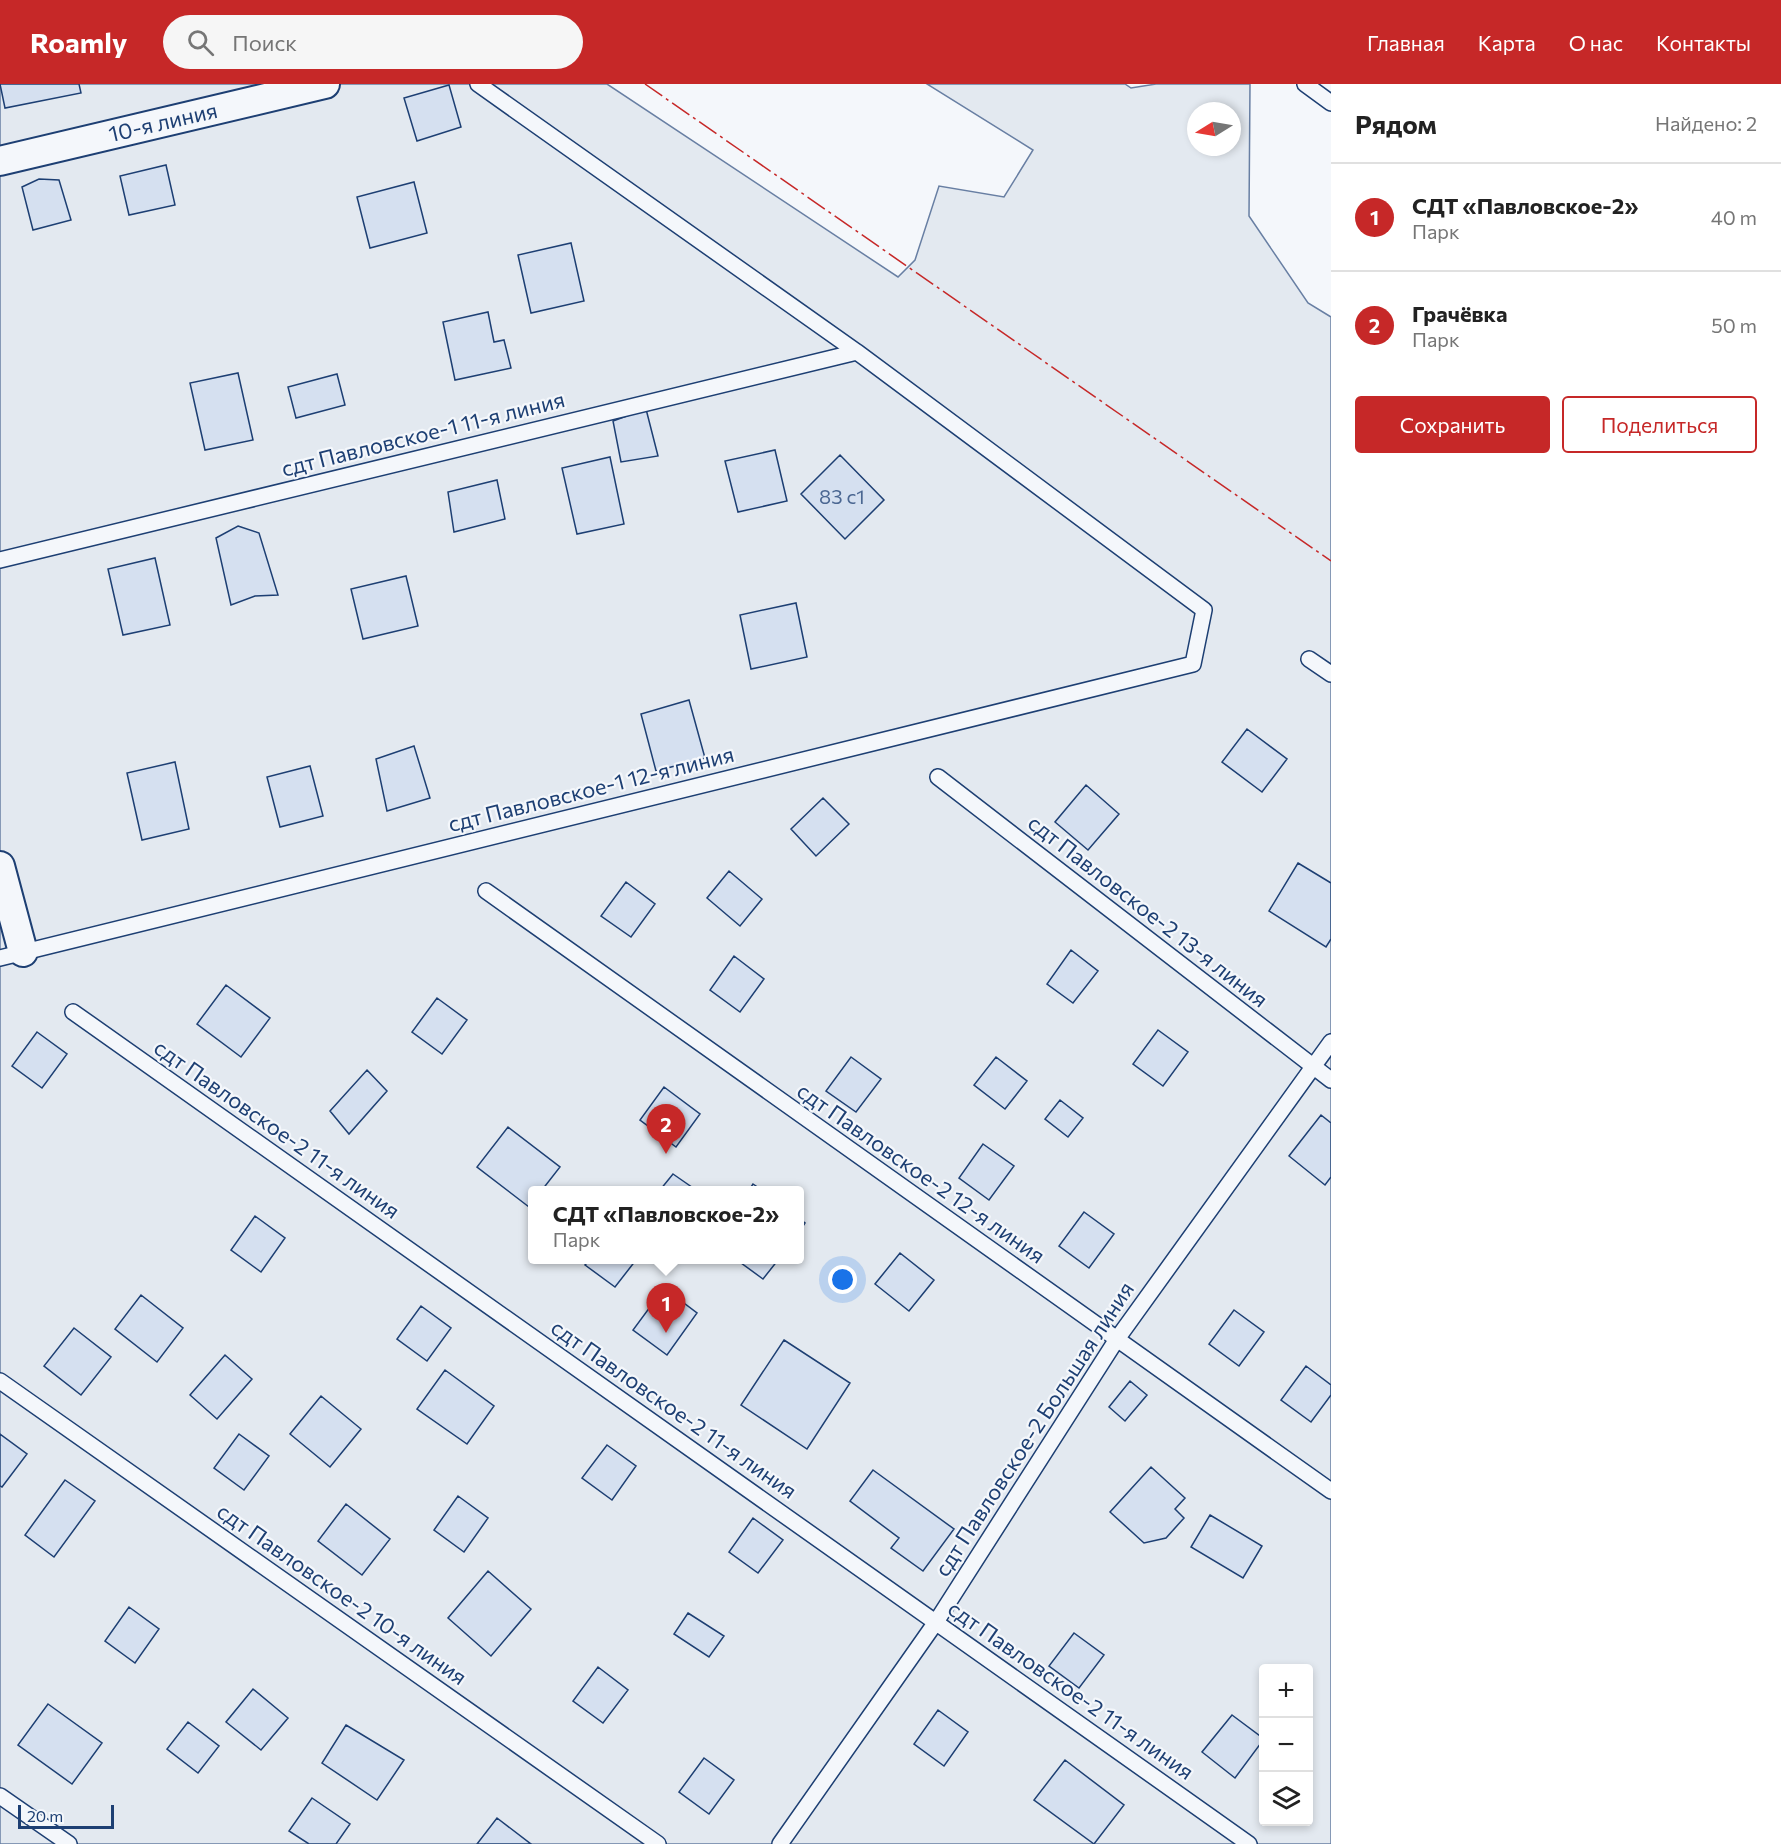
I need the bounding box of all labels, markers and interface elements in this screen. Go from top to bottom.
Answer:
search box [163,15,583,69]
text: Roamly [30,25,127,59]
icon: search [184,26,217,59]
text: Поиск [232,29,297,56]
text: Главная [1367,30,1445,55]
text: Карта [1478,30,1536,55]
text: О нас [1569,30,1623,55]
text: Контакты [1656,30,1751,55]
street label: 10-я линия [106,96,220,147]
north arrow [1187,102,1241,156]
text: Рядом [1355,108,1437,139]
text: Найдено: 2 [1655,111,1757,135]
text: СДТ «Павловское-2» [1412,192,1638,219]
text: 1 [1370,205,1379,229]
text: 40 m [1711,205,1757,229]
text: Парк [1412,219,1460,243]
text: Грачёвка [1412,300,1508,327]
text: 2 [1369,313,1380,337]
text: 50 m [1711,313,1757,337]
text: Парк [1412,327,1460,351]
street label: сдт Павловское-1 11-я линия [278,385,567,482]
button: Сохранить [1355,396,1550,453]
button: Поделиться [1562,396,1757,453]
house number: 83 с1 [819,484,865,508]
street label: сдт Павловское-1 12-я линия [445,740,737,837]
street label: сдт Павловское-2 13-я линия [1023,809,1274,1013]
street label: сдт Павловское-2 11-я линия [149,1033,405,1224]
street label: сдт Павловское-2 12-я линия [792,1076,1050,1269]
pin: 2 [646,1104,686,1154]
popup [528,1186,804,1264]
text: СДТ «Павловское-2» [553,1200,779,1227]
text: Парк [553,1227,601,1251]
your location [828,1265,857,1294]
street label: сдт Павловское-2 Большая линия [928,1276,1139,1581]
pin: 1 [646,1284,686,1333]
street label: сдт Павловское-2 11-я линия [546,1313,802,1504]
street label: сдт Павловское-2 10-я линия [212,1497,472,1690]
street label: сдт Павловское-2 11-я линия [943,1594,1199,1785]
map controls [1259,1664,1313,1826]
button: + [1259,1664,1313,1718]
button: − [1259,1718,1313,1772]
button: layers [1259,1772,1313,1826]
scale bar [18,1802,114,1830]
text: 20 m [27,1806,63,1825]

